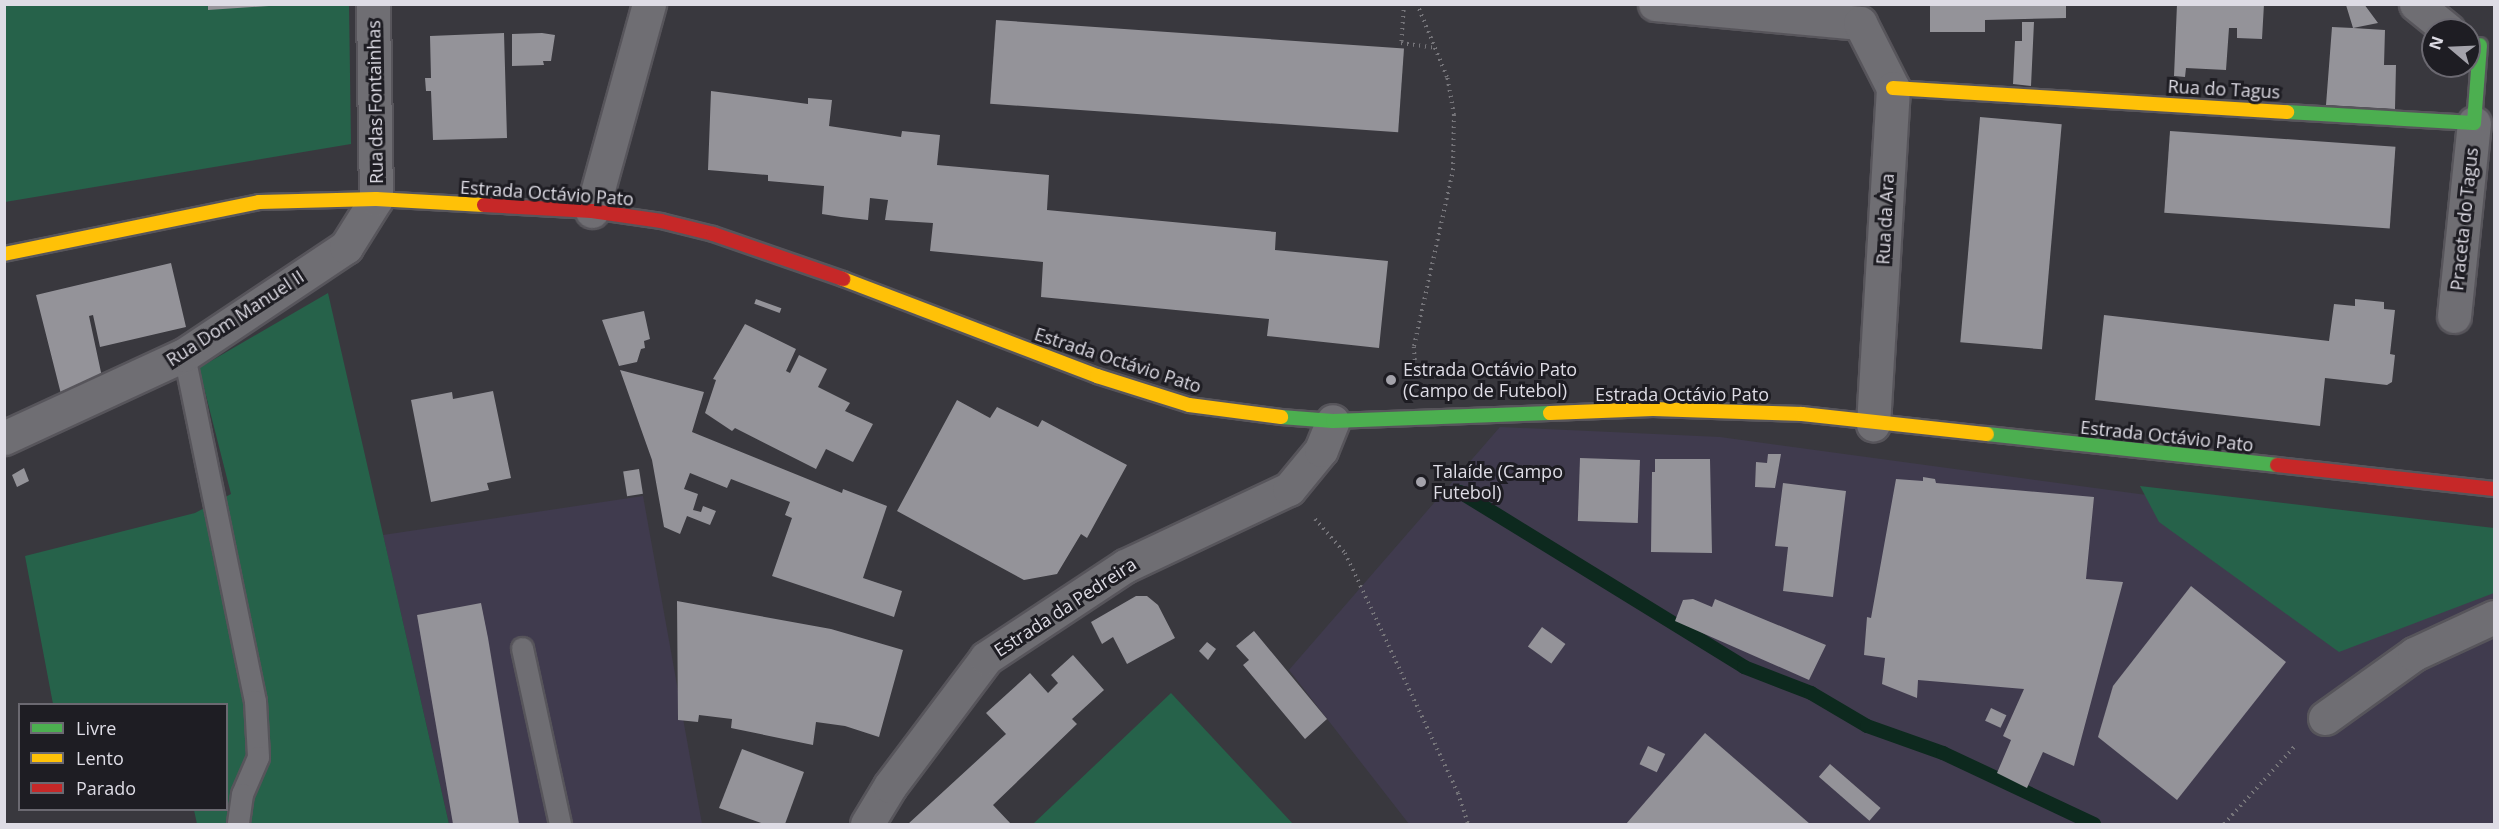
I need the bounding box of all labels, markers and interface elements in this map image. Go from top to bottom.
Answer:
north arrow [2421,18,2481,78]
street label: Rua das Fontainhas [363,20,387,184]
text: N [2423,33,2448,53]
street label: Rua do Tagus [2167,75,2281,103]
street label: Praceta do Tagus [2446,146,2482,292]
street label: Rua da Ara [1872,173,1898,265]
street label: Estrada Octávio Pato [459,176,635,210]
street label: Rua Dom Manuel II [162,265,308,371]
street label: Estrada Octávio Pato [1032,323,1204,397]
place label: Estrada Octávio Pato (Campo de Futebol) [1403,359,1577,401]
marker: Estrada Octávio Pato (Campo de Futebol) [1384,373,1398,387]
street label: Estrada Octávio Pato [1595,383,1769,405]
street label: Estrada Octávio Pato [2079,416,2255,456]
place label: Talaíde (Campo Futebol) [1433,461,1563,504]
marker: Talaíde (Campo Futebol) [1414,475,1428,489]
street label: Estrada da Pedreira [990,553,1140,661]
legend [18,703,228,811]
text: Livre [76,716,116,740]
text: Lento [76,746,124,770]
text: Parado [76,776,136,800]

